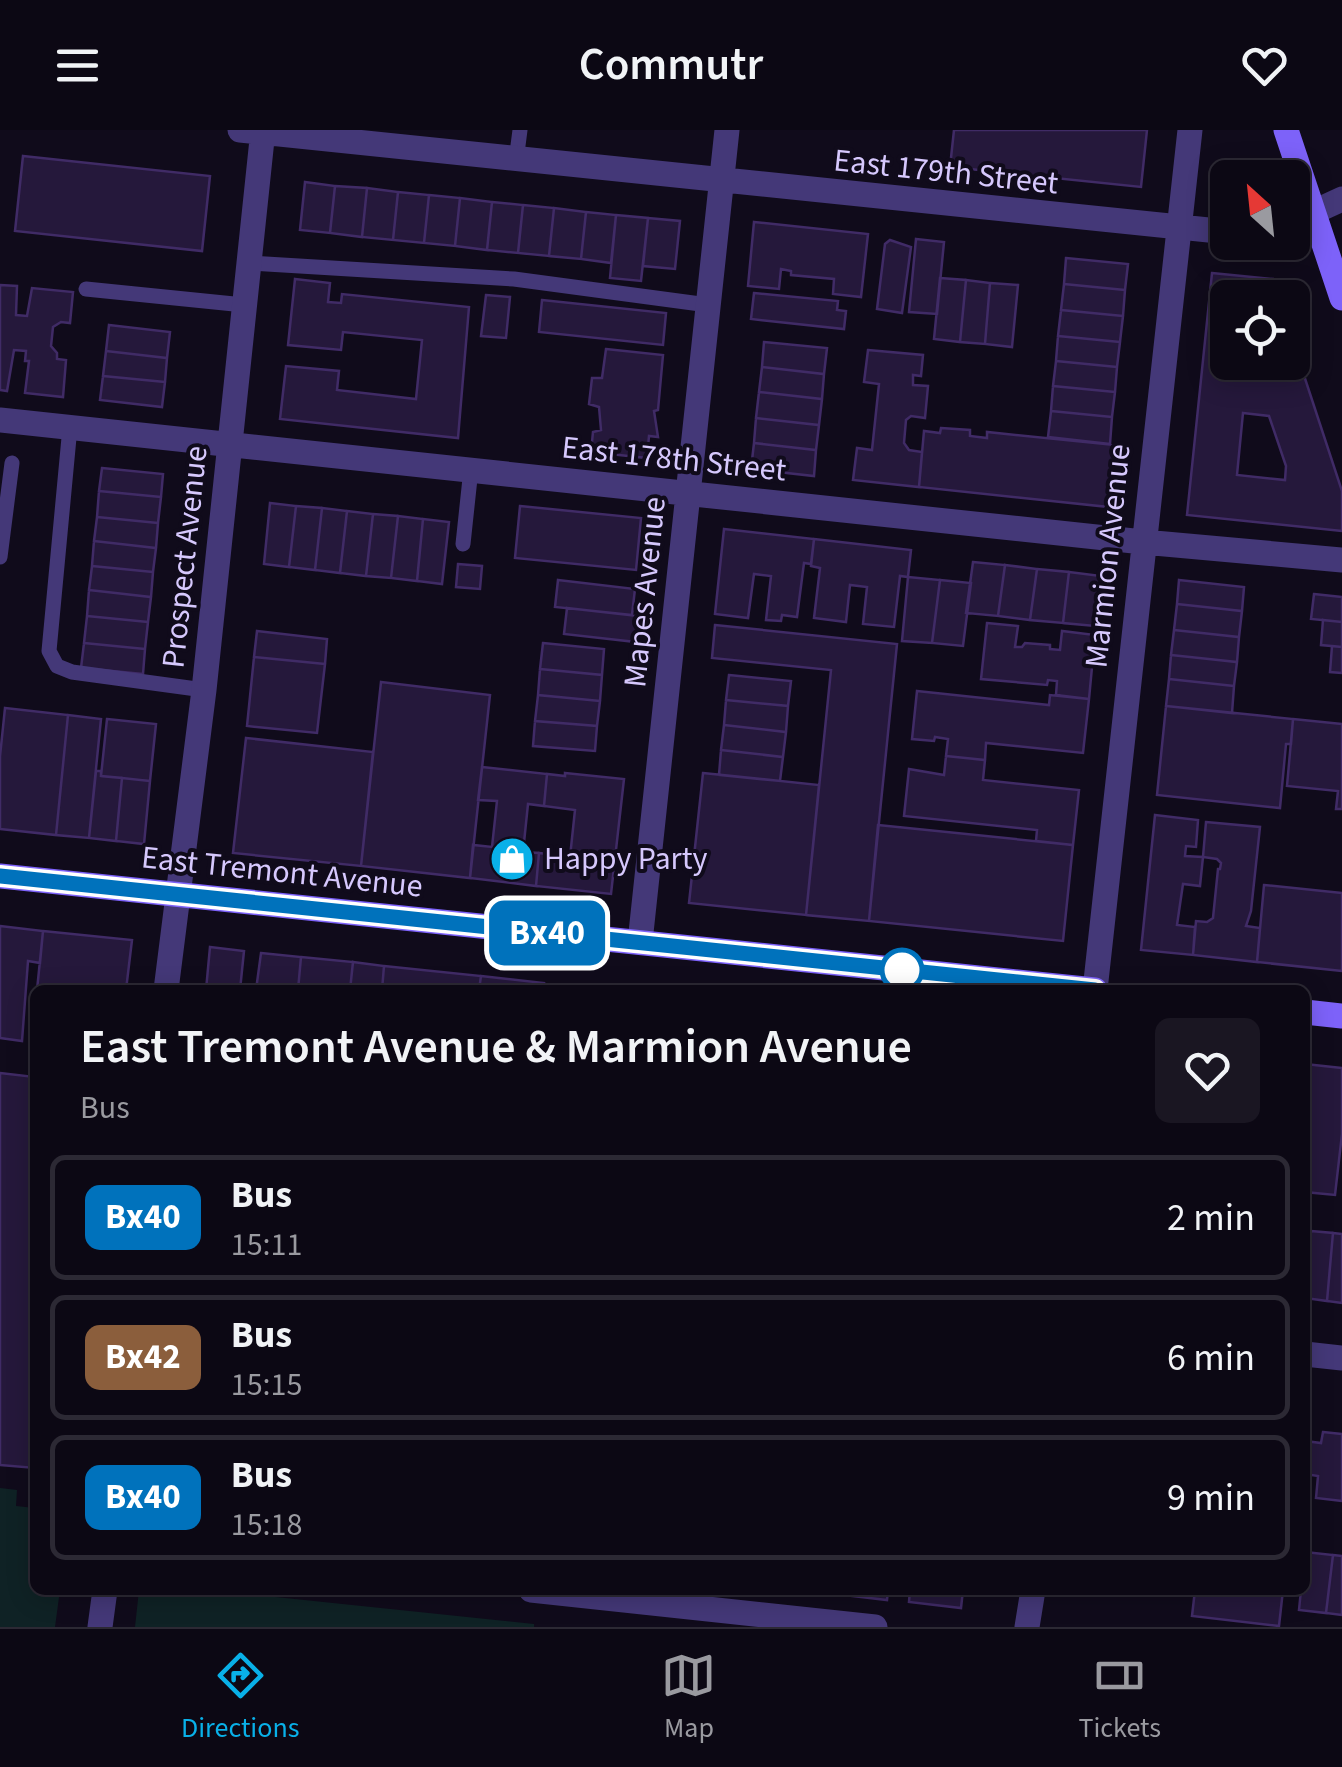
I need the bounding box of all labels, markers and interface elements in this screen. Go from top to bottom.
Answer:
text: Commutr [579,33,763,97]
icon: menu [50,38,105,93]
icon: heart [1237,38,1292,93]
street label: East 179th Street [831,137,1061,207]
north arrow [1210,160,1310,260]
map controls [1210,160,1310,380]
button: locate [1210,280,1310,380]
street label: East 178th Street [559,424,789,494]
street label: Marmion Avenue [1073,442,1143,670]
street label: Prospect Avenue [150,444,220,670]
street label: Mapes Avenue [612,494,678,690]
street label: East Tremont Avenue [139,834,425,910]
shop icon: Happy Party [489,836,535,882]
place label: Happy Party [544,836,708,882]
line badge: Bx40 [477,900,617,966]
text: Bx40 [509,908,585,958]
unlabelled marker [881,949,923,991]
text: East Tremont Avenue & Marmion Avenue [80,1013,912,1081]
button: heart [1155,1018,1260,1123]
text: Bus [80,1085,130,1131]
text: Bus [231,1168,292,1222]
text: 2 min [1167,1191,1255,1245]
text: Bx40 [105,1192,181,1242]
text: 15:11 [231,1222,302,1268]
text: Bus [231,1308,292,1362]
text: 6 min [1167,1331,1255,1385]
text: Bx42 [105,1332,181,1382]
text: 15:15 [231,1362,302,1408]
text: Bus [231,1448,292,1502]
text: 9 min [1167,1471,1255,1525]
text: Bx40 [105,1472,181,1522]
text: 15:18 [231,1502,302,1548]
tab: Directions [181,1648,299,1748]
tab: Map [661,1648,716,1748]
tab: Tickets [1078,1648,1161,1748]

